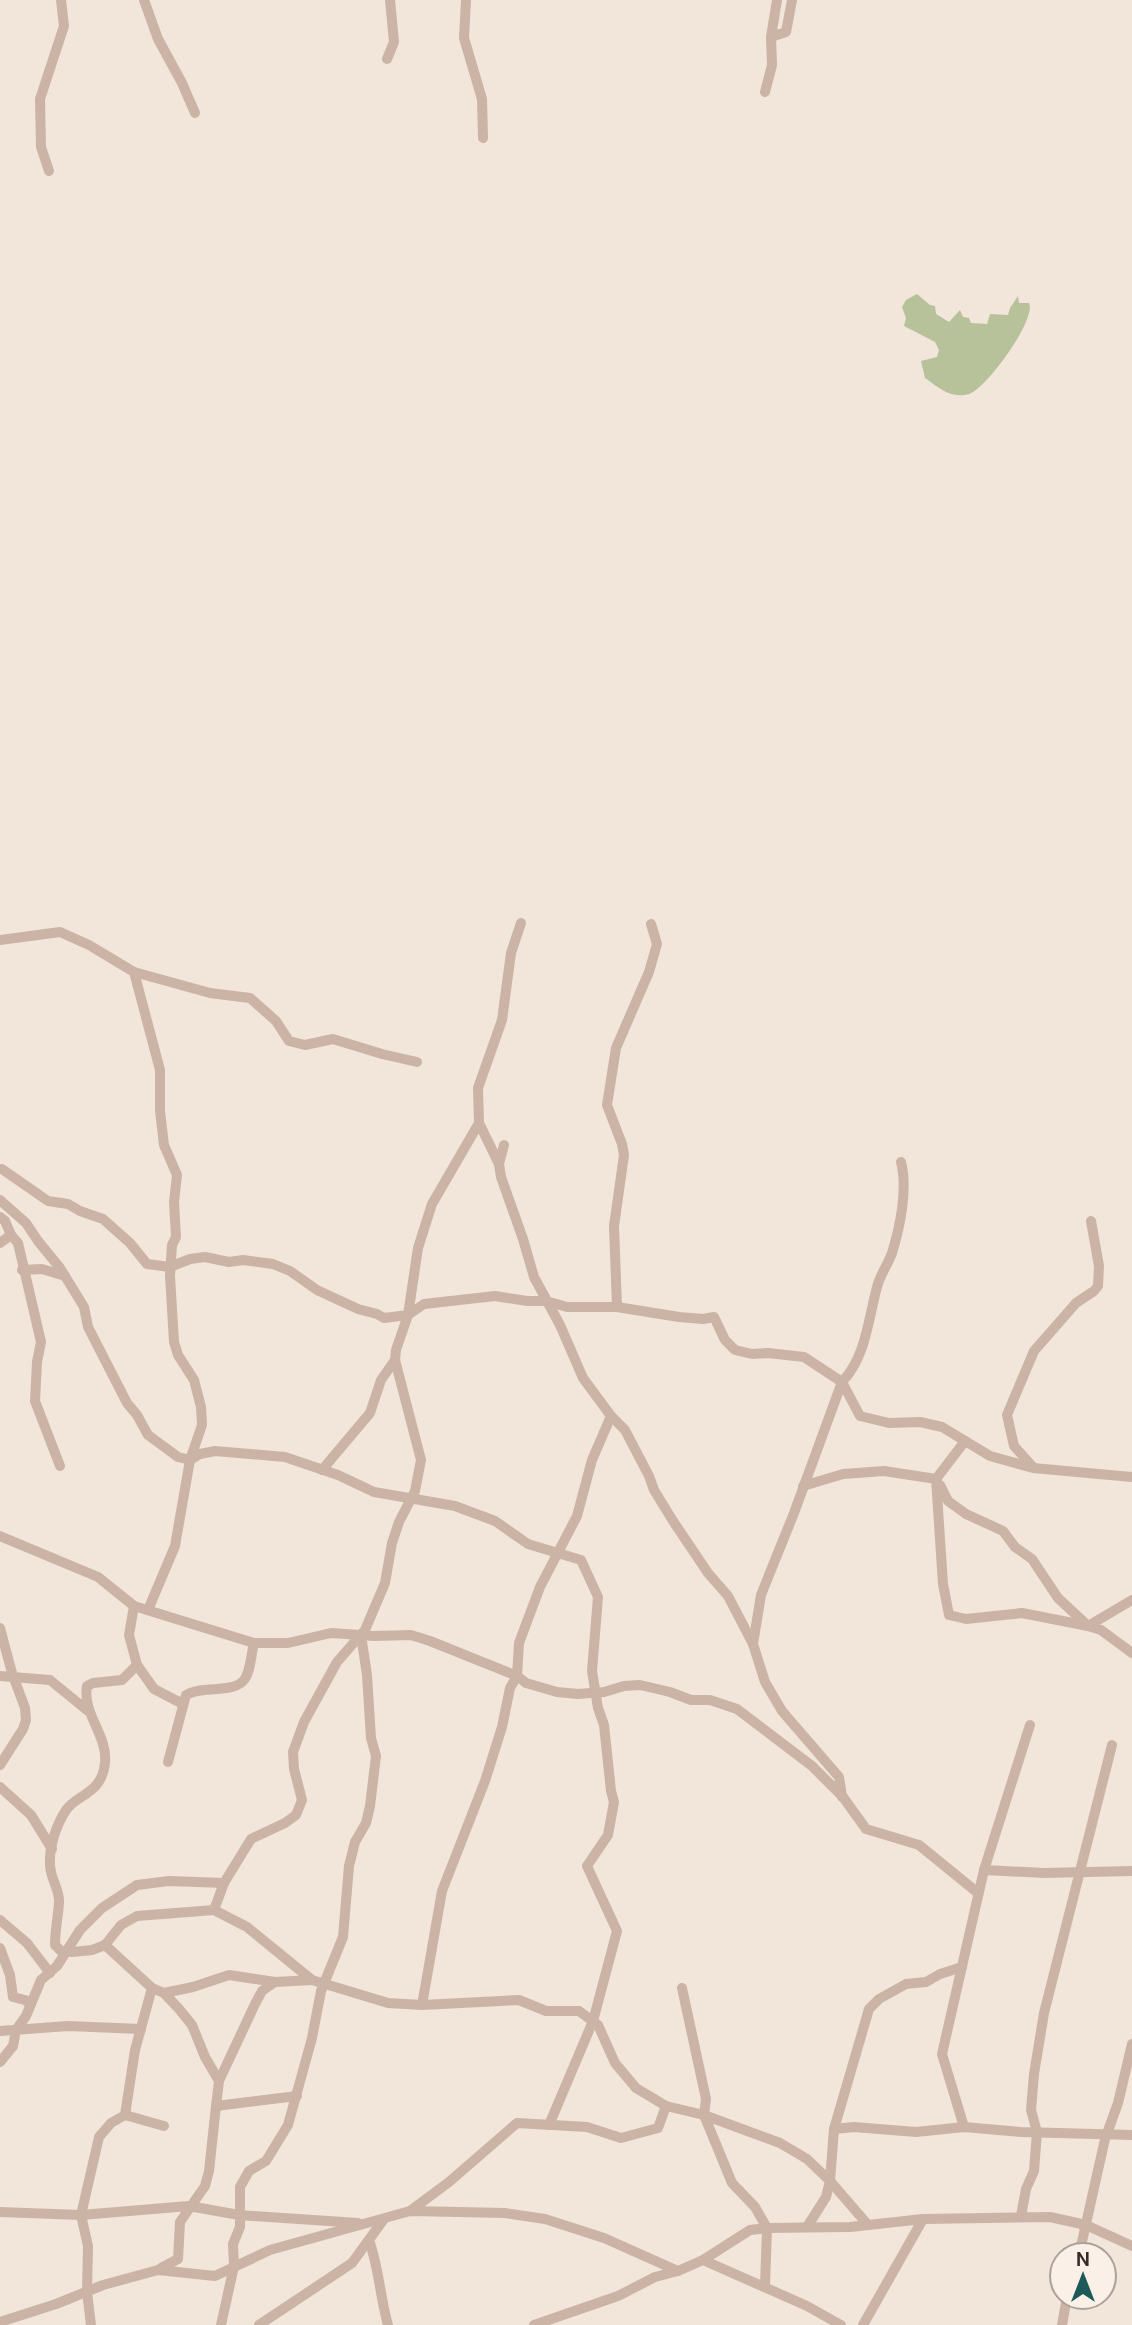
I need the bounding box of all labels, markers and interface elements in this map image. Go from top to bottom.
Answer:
north arrow [1048,2241,1118,2311]
text: N [1076,2247,1090,2272]

